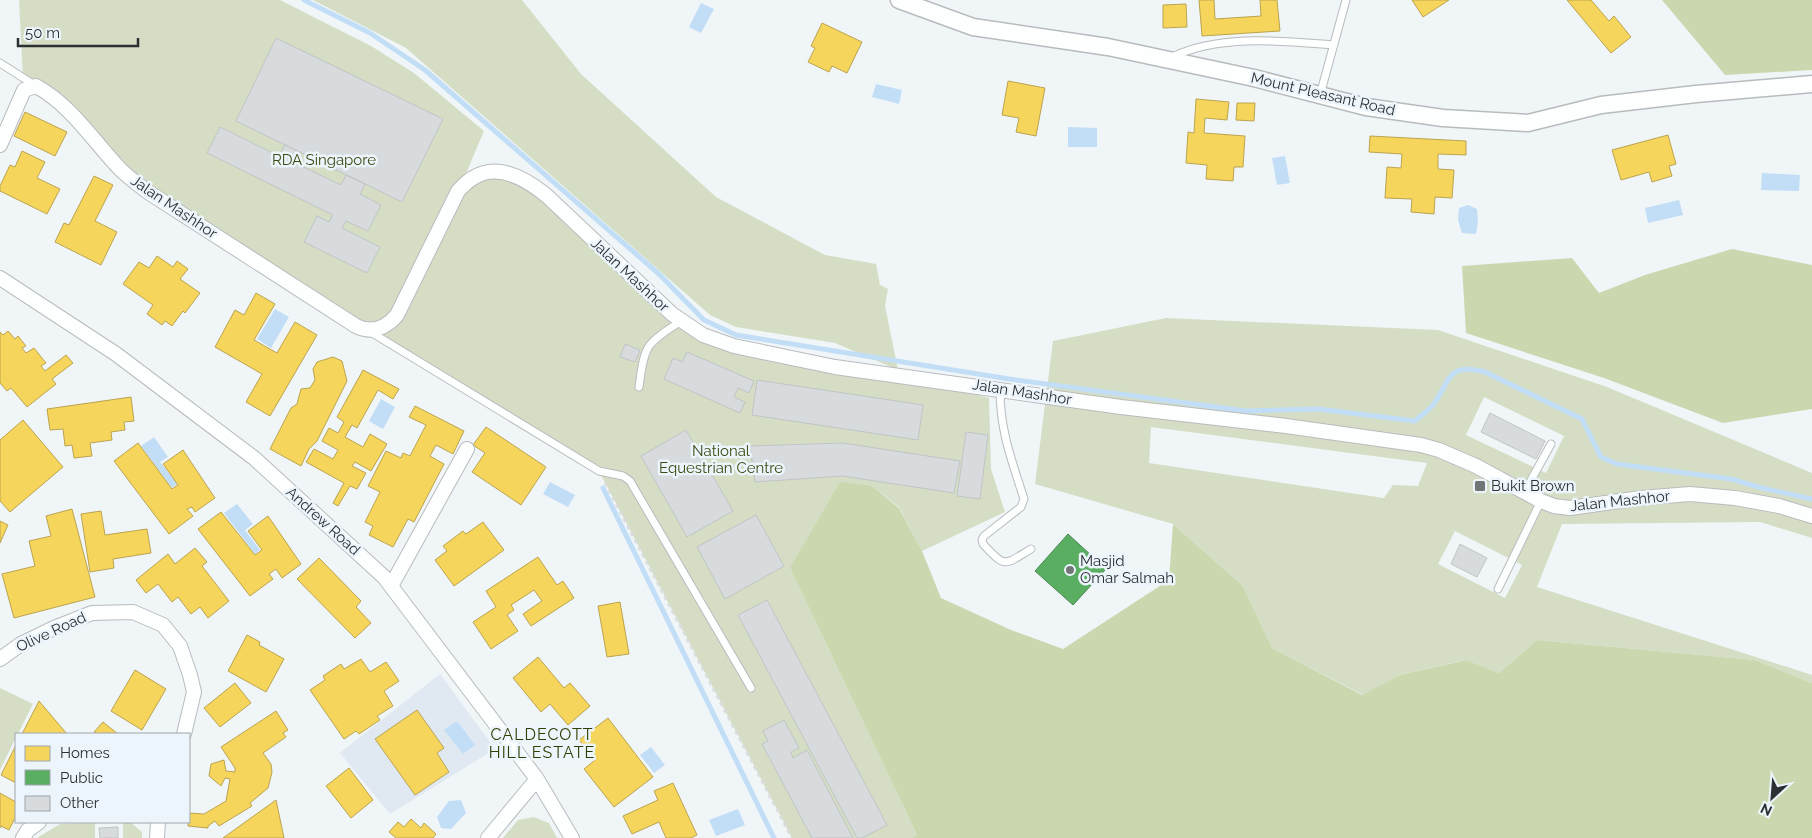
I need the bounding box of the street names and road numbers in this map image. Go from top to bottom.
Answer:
street label: Mount Pleasant Road [1249,69,1397,119]
street label: Jalan Mashhor [127,172,221,243]
street label: Jalan Mashhor [587,234,673,316]
street label: Jalan Mashhor [971,375,1074,409]
street label: Andrew Road [282,483,364,559]
street label: Jalan Mashhor [1569,487,1672,515]
street label: Olive Road [13,608,89,656]

